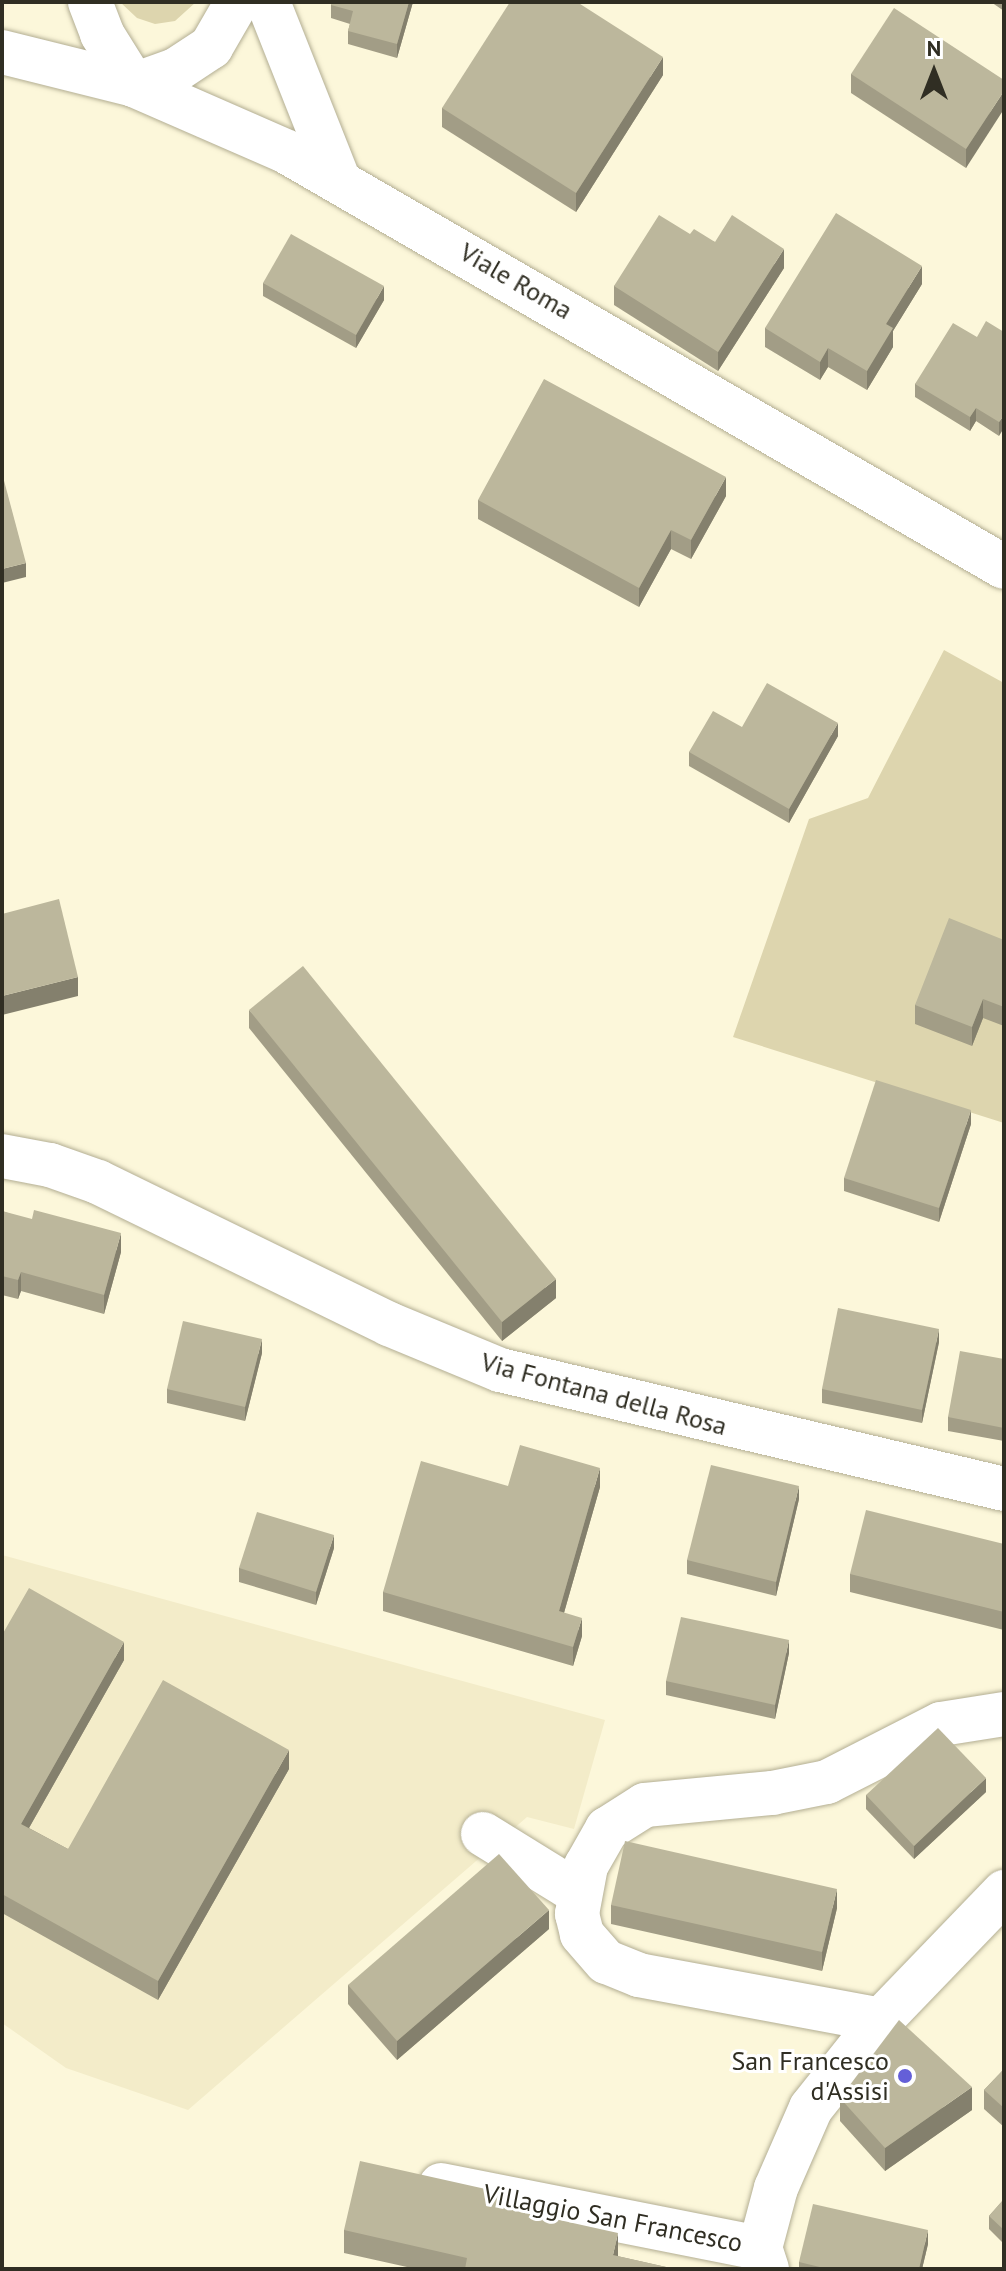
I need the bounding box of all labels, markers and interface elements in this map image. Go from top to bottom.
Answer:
north arrow [894,32,974,112]
text: N [927,34,941,62]
street label: Viale Roma [454,236,578,326]
street label: Via Fontana della Rosa [478,1346,730,1442]
place label: San Francesco d'Assisi [731,2045,889,2106]
marker: San Francesco d'Assisi [896,2067,914,2085]
street label: Villaggio San Francesco [481,2178,745,2258]

